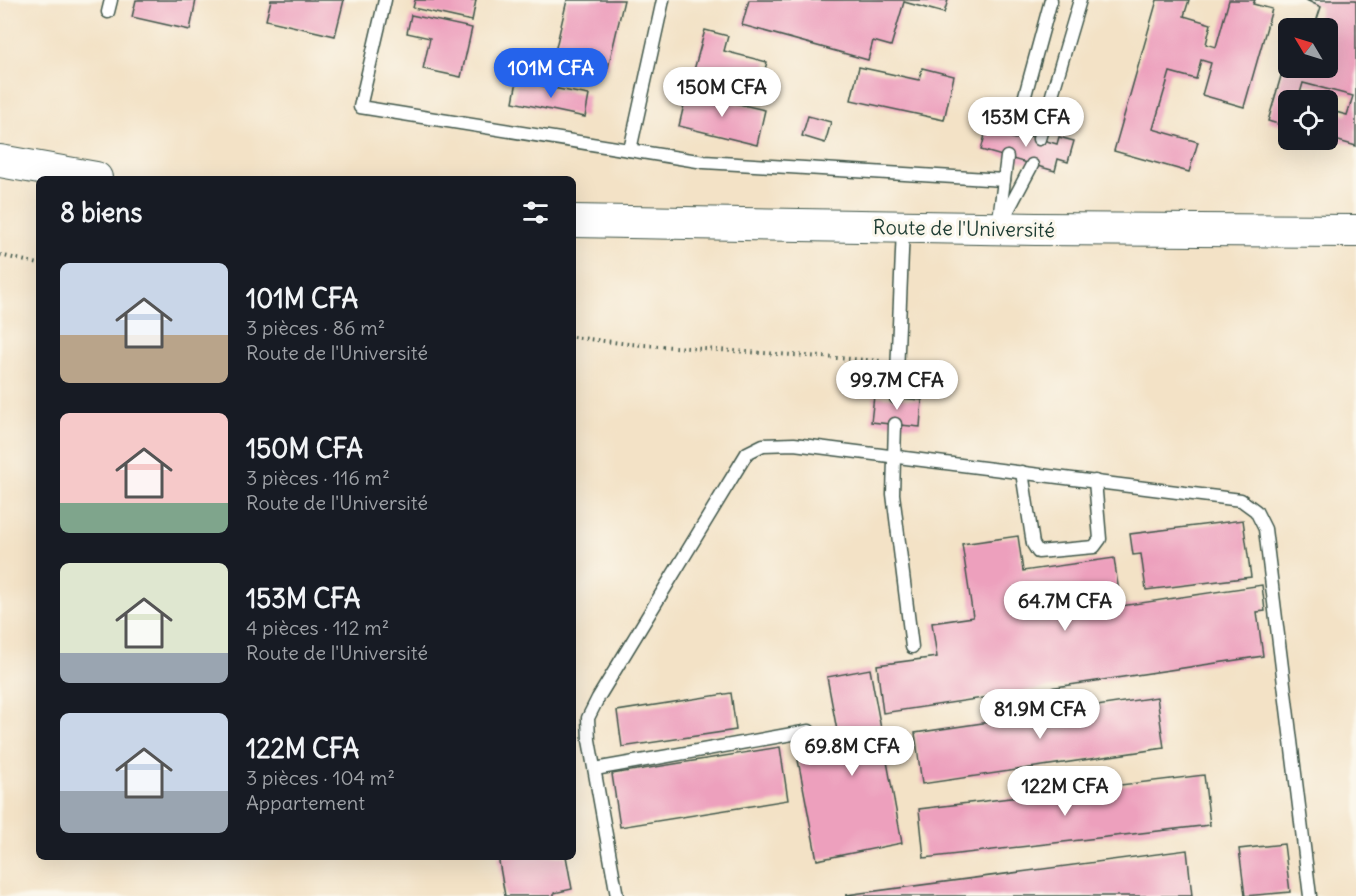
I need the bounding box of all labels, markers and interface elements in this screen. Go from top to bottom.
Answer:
north arrow [1278,18,1338,78]
map controls [1278,18,1338,150]
pin: 101M CFA [489,48,613,99]
text: 101M CFA [508,55,594,80]
pin: 150M CFA [660,67,784,118]
text: 150M CFA [677,74,767,99]
button: locate [1278,90,1338,150]
pin: 153M CFA [964,97,1088,148]
text: 153M CFA [982,104,1070,129]
text: 8 biens [60,196,142,229]
icon: filters [519,196,552,229]
street label: Route de l'Université [873,214,1055,242]
text: 101M CFA [246,282,358,315]
icon: home [108,287,180,359]
text: 3 pièces · 86 m² [246,315,385,340]
text: Route de l'Université [246,340,428,365]
pin: 99.7M CFA [828,360,966,411]
text: 99.7M CFA [850,367,944,392]
text: 150M CFA [246,432,363,465]
icon: home [108,437,180,509]
text: 3 pièces · 116 m² [246,465,390,490]
text: Route de l'Université [246,490,428,515]
pin: 64.7M CFA [996,581,1134,632]
text: 153M CFA [246,582,361,615]
icon: home [108,587,180,659]
text: 64.7M CFA [1018,588,1112,613]
text: 4 pièces · 112 m² [246,615,389,640]
text: Route de l'Université [246,640,428,665]
pin: 81.9M CFA [971,689,1109,740]
text: 81.9M CFA [994,696,1086,721]
pin: 69.8M CFA [783,726,921,777]
text: 122M CFA [246,732,359,765]
text: 69.8M CFA [804,733,900,758]
icon: home [108,737,180,809]
text: 3 pièces · 104 m² [246,765,395,790]
pin: 122M CFA [1003,766,1127,817]
text: 122M CFA [1021,773,1109,798]
text: Appartement [246,790,365,815]

